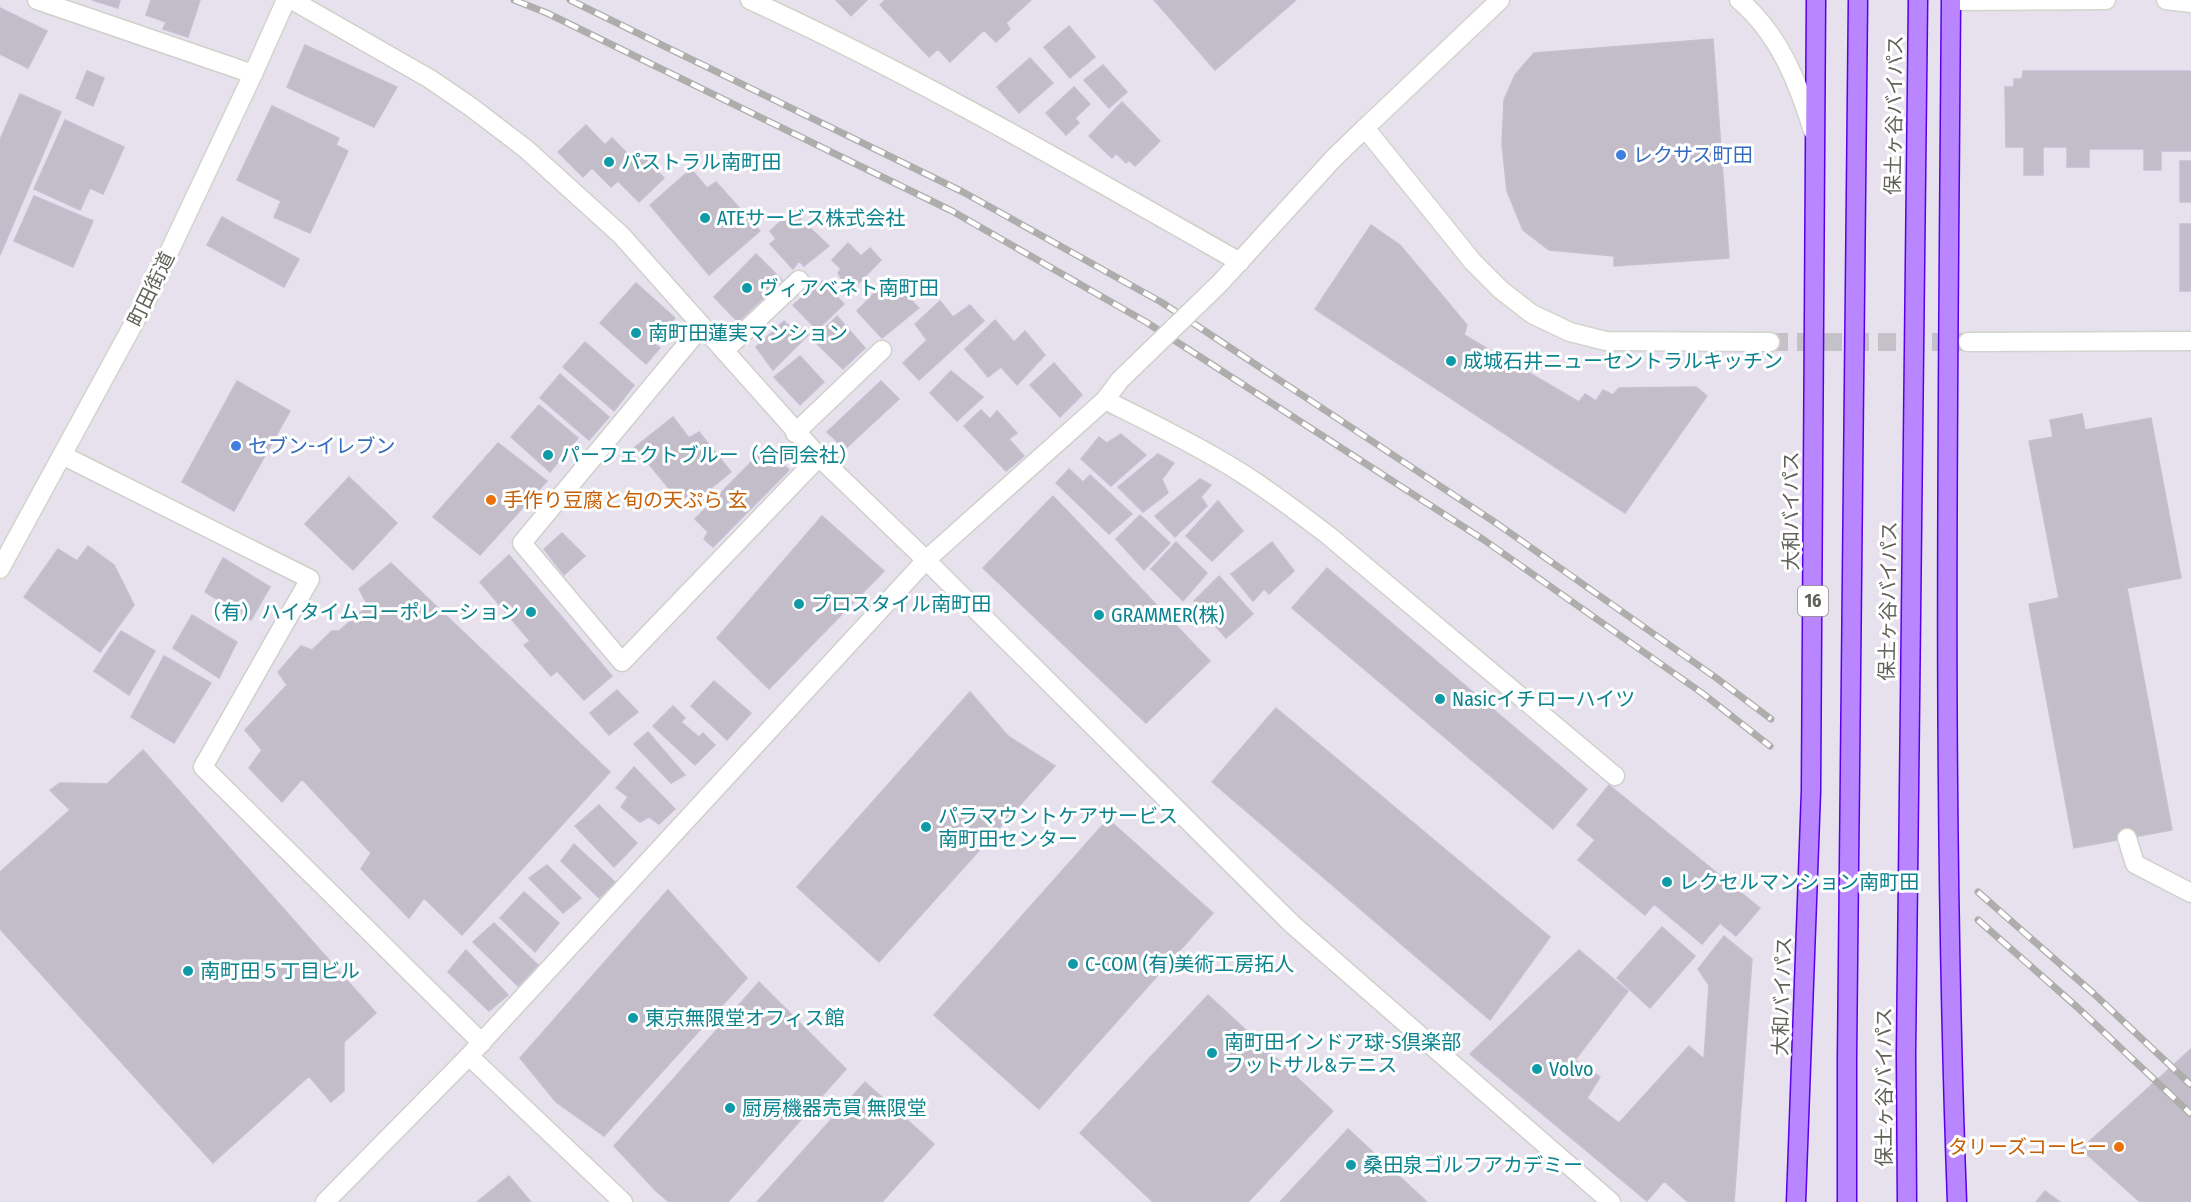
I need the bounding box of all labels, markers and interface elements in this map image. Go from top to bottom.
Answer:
street label: 保土ヶ谷バイパス [1881,35,1907,195]
place label: レクサス町田 [1633,143,1753,167]
marker: レクサス町田 [1614,148,1628,162]
place label: パストラル南町田 [621,150,781,174]
marker: パストラル南町田 [602,155,616,169]
place label: ATEサービス株式会社 [717,206,905,230]
marker: ATEサービス株式会社 [698,211,712,225]
street label: 町田街道 [123,248,179,330]
place label: ヴィアベネト南町田 [759,276,939,300]
marker: ヴィアベネト南町田 [740,281,754,295]
place label: 南町田蓮実マンション [648,321,848,345]
marker: 南町田蓮実マンション [629,326,643,340]
place label: 成城石井ニューセントラルキッチン [1463,349,1783,373]
marker: 成城石井ニューセントラルキッチン [1444,354,1458,368]
place label: セブン-イレブン [248,434,395,458]
marker: セブン-イレブン [229,439,243,453]
place label: パーフェクトブルー（合同会社） [560,443,859,467]
marker: パーフェクトブルー（合同会社） [541,448,555,462]
street label: 大和バイパス [1779,451,1803,571]
place label: 手作り豆腐と旬の天ぷら 玄 [503,488,748,512]
marker: 手作り豆腐と旬の天ぷら 玄 [484,493,498,507]
street label: 保土ヶ谷バイパス [1875,521,1901,681]
road number: 16 [1798,586,1828,616]
place label: プロスタイル南町田 [811,592,991,616]
marker: プロスタイル南町田 [792,597,806,611]
place label: （有）ハイタイムコーポレーション [201,600,519,624]
place label: GRAMMER(株) [1111,603,1224,627]
marker: （有）ハイタイムコーポレーション [524,605,538,619]
marker: GRAMMER(株) [1092,608,1106,622]
place label: Nasicイチローハイツ [1452,687,1635,711]
marker: Nasicイチローハイツ [1433,692,1447,706]
place label: パラマウントケアサービス 南町田センター [938,804,1178,851]
marker: パラマウントケアサービス 南町田センター [919,820,933,834]
place label: レクセルマンション南町田 [1679,870,1919,894]
marker: レクセルマンション南町田 [1660,875,1674,889]
street label: 大和バイパス [1768,936,1796,1056]
place label: C-COM (有)美術工房拓人 [1085,952,1294,976]
marker: C-COM (有)美術工房拓人 [1066,957,1080,971]
place label: 南町田５丁目ビル [200,959,360,983]
marker: 南町田５丁目ビル [181,964,195,978]
place label: 東京無限堂オフィス館 [645,1006,845,1030]
street label: 保土ヶ谷バイパス [1872,1007,1896,1167]
marker: 東京無限堂オフィス館 [626,1011,640,1025]
place label: 南町田インドア球-S倶楽部 フットサル&テニス [1224,1030,1461,1077]
marker: 南町田インドア球-S倶楽部 フットサル&テニス [1205,1046,1219,1060]
place label: Volvo [1549,1057,1594,1081]
marker: Volvo [1530,1062,1544,1076]
place label: 厨房機器売買 無限堂 [742,1096,927,1120]
marker: 厨房機器売買 無限堂 [723,1101,737,1115]
place label: タリーズコーヒー [1948,1135,2107,1159]
marker: タリーズコーヒー [2112,1140,2126,1154]
place label: 桑田泉ゴルフアカデミー [1363,1153,1583,1177]
marker: 桑田泉ゴルフアカデミー [1344,1158,1358,1172]

